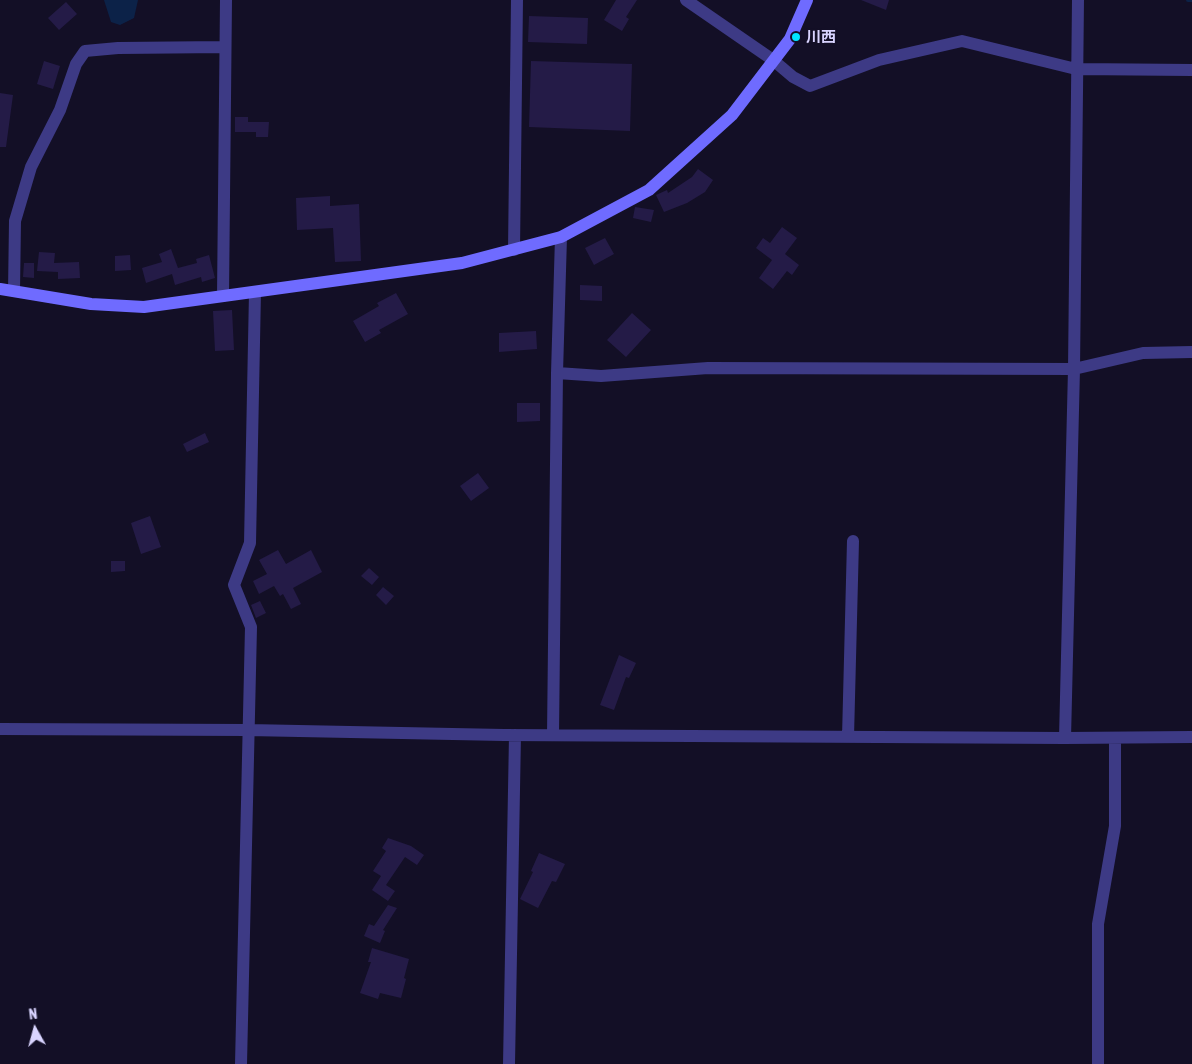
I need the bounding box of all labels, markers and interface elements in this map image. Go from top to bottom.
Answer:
place label: 川西 [806,28,836,46]
marker: 川西 [790,31,802,43]
north arrow [10,1004,60,1054]
text: N [28,1006,38,1023]

